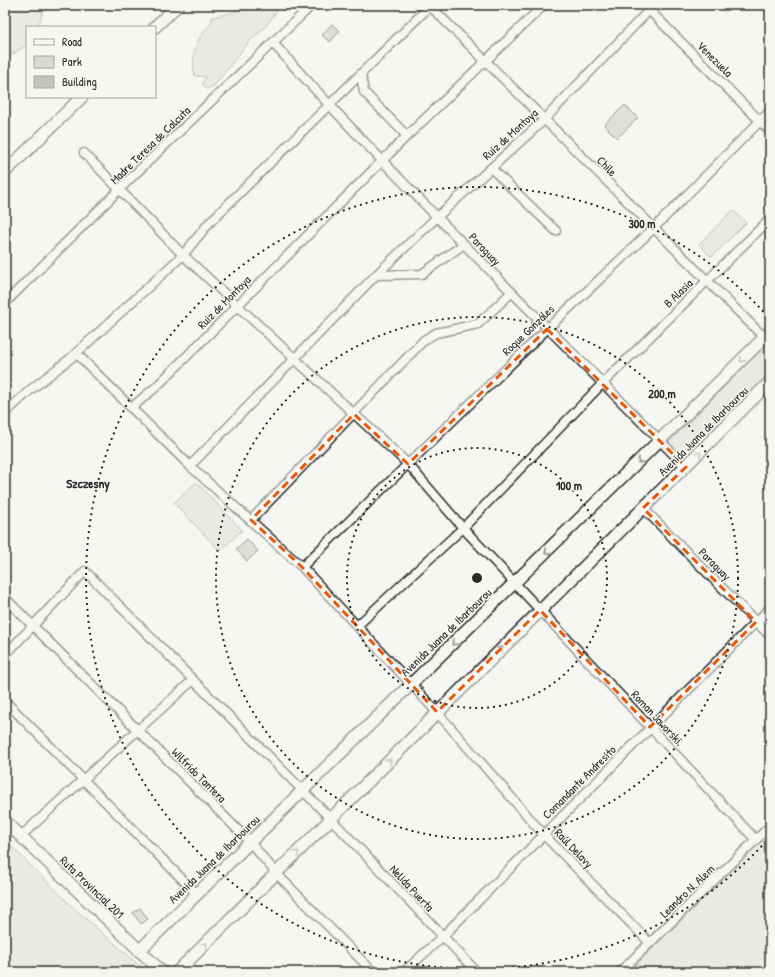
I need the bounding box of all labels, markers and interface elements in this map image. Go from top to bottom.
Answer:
legend [26,26,156,98]
text: Road [62,33,82,50]
street label: Venezuela [693,37,737,81]
text: Park [62,53,82,70]
text: Building [62,73,97,90]
street label: Madre Teresa de Calcuta [106,102,194,188]
street label: Ruiz de Montoya [479,104,542,163]
street label: Chile [593,152,621,180]
text: 300 m [628,215,656,232]
street label: Paraguay [465,229,505,269]
street label: Ruiz de Montoya [194,271,255,332]
street label: B Alasia [660,275,697,311]
street label: Roque Gonzáles [498,300,558,359]
one-way arrow [739,355,747,363]
street label: Avenida Juana de Ibarbourou [654,382,752,480]
text: 200 m [648,385,676,402]
one-way arrow [694,451,702,459]
one-way arrow [637,456,645,464]
district label: Szczesny [66,474,110,493]
text: 100 m [556,477,582,494]
street label: Paraguay [695,544,735,584]
one-way arrow [544,547,552,554]
centre of rings [470,571,484,585]
street label: Avenida Juana de Ibarbourou [397,584,495,680]
one-way arrow [451,638,459,645]
one-way arrow [496,646,504,654]
street label: Roman Jaworski [628,686,686,748]
street label: Comandante Andresito [538,741,620,823]
street label: Wilfrido Tantera [168,744,230,806]
one-way arrow [384,758,392,766]
street label: Avenida Juana de Ibarbourou [165,811,263,907]
street label: Raúl Delavy [551,824,597,872]
one-way arrow [292,850,300,858]
street label: Ruta Provincial 201 [56,852,128,922]
street label: Nelida Puerta [386,861,438,915]
street label: Leandro N. Alem [656,861,718,921]
one-way arrow [200,942,208,950]

